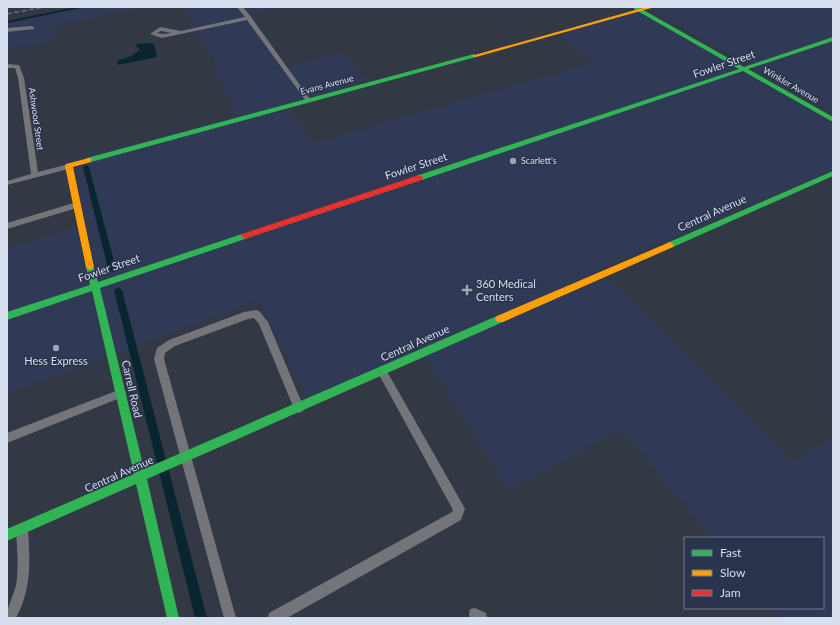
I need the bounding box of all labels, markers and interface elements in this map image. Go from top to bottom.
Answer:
street label: Fowler Street [691,47,756,80]
street label: Winkler Avenue [761,64,821,105]
street label: Evans Avenue [299,72,355,97]
street label: Ashwood Street [27,87,46,152]
street label: Fowler Street [383,149,449,182]
place label: Scarlett's [521,155,557,166]
marker: Scarlett's [508,156,518,166]
street label: Central Avenue [675,192,748,234]
street label: Fowler Street [76,251,141,284]
place label: 360 Medical Centers [476,277,536,303]
marker: 360 Medical Centers [461,284,473,296]
street label: Central Avenue [378,322,451,364]
marker: Hess Express [51,343,61,353]
place label: Hess Express [24,354,88,367]
street label: Carrell Road [120,359,145,419]
street label: Central Avenue [82,453,155,495]
legend [684,537,824,609]
text: Fast [720,545,742,560]
text: Slow [720,565,746,580]
text: Jam [720,585,741,600]

